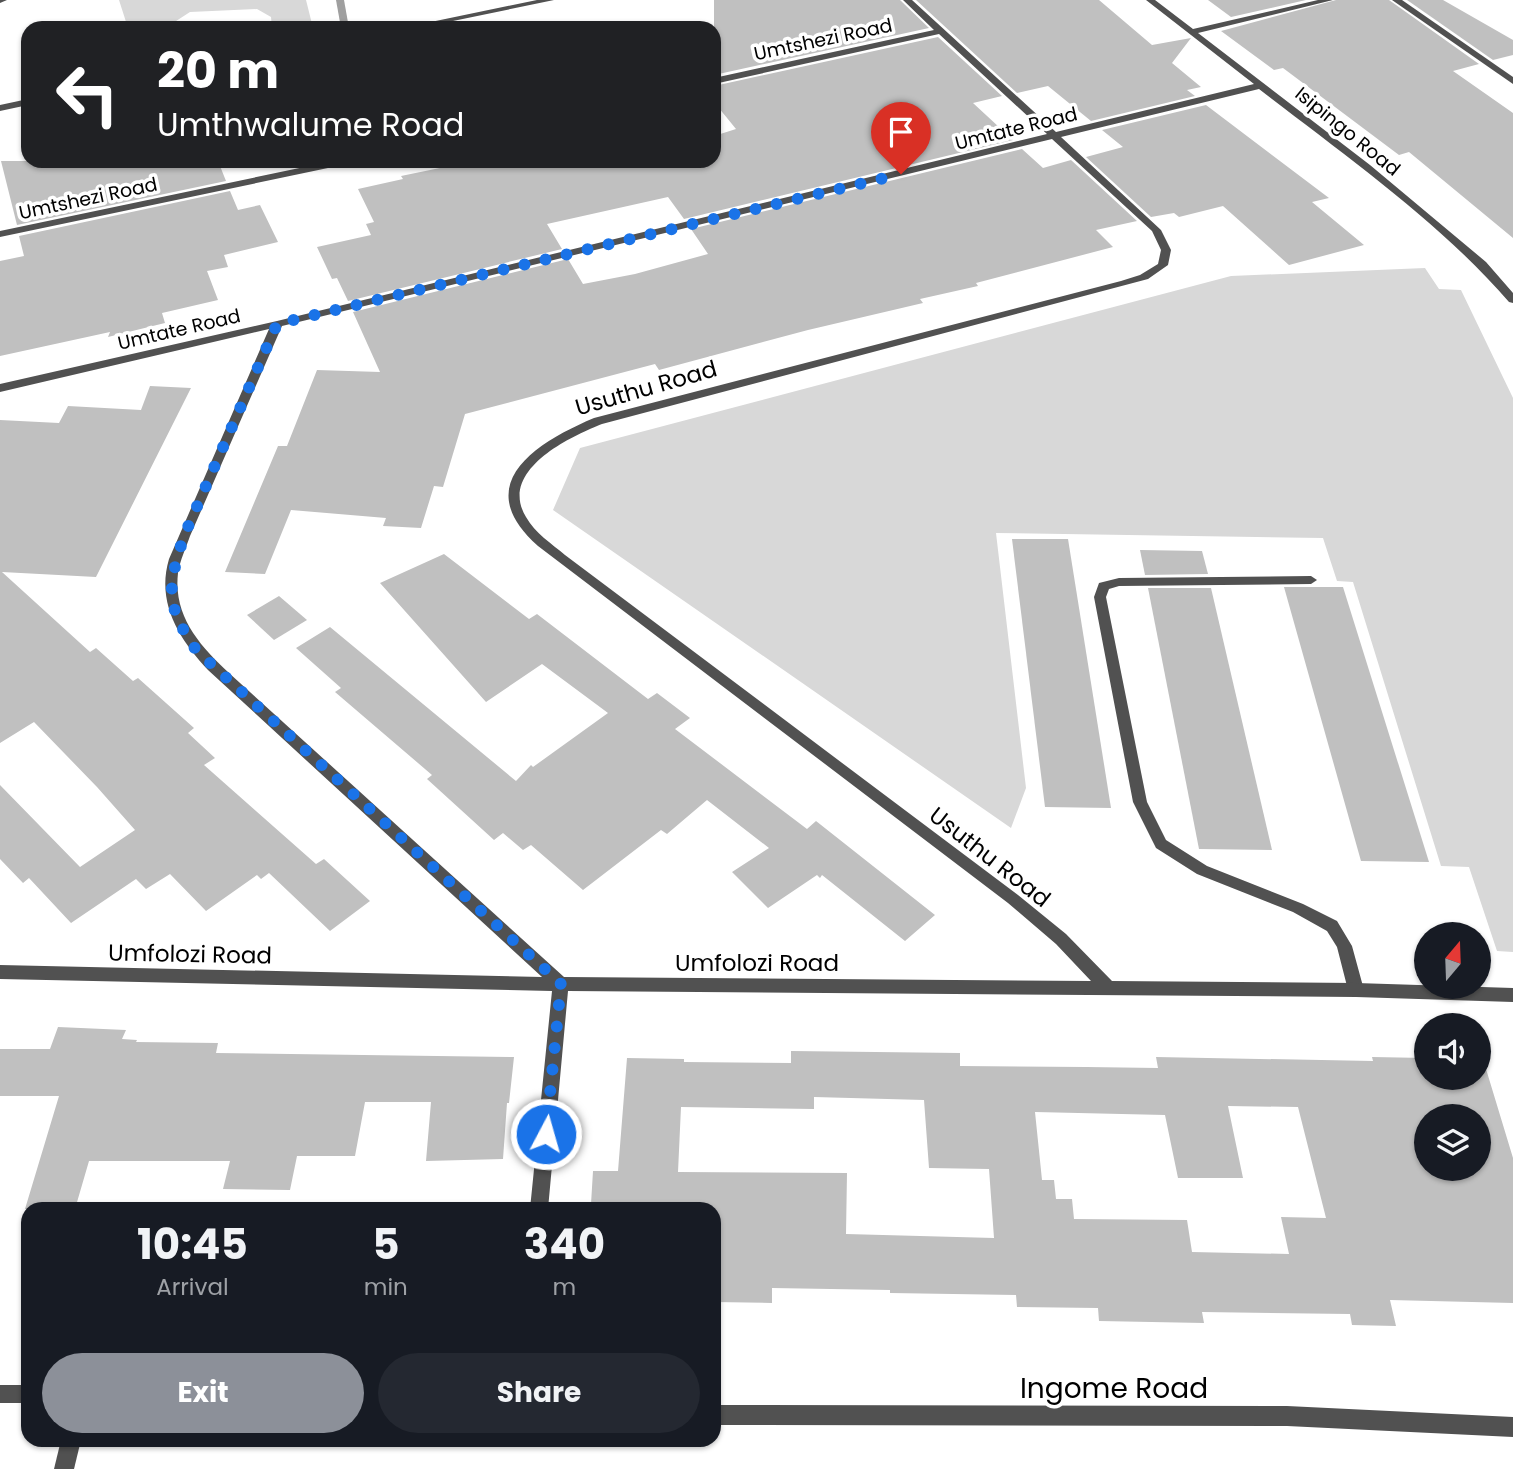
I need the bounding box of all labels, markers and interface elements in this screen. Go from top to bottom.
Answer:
street label: Umtshezi Road [751,12,895,67]
text: 20 m [157,37,279,105]
icon: left [42,49,133,140]
street label: Isipingo Road [1289,80,1406,182]
street label: Umtate Road [952,100,1080,157]
text: Umthwalume Road [157,102,464,147]
pin [871,102,931,174]
icon: arrive [882,113,920,151]
street label: Umtshezi Road [16,171,160,226]
street label: Umtate Road [115,302,243,357]
street label: Usuthu Road [571,352,721,424]
street label: Usuthu Road [923,799,1057,915]
north arrow [1414,922,1491,999]
map controls [1414,922,1491,1181]
street label: Umfolozi Road [108,937,272,971]
street label: Umfolozi Road [675,947,839,979]
button: sound [1414,1013,1491,1090]
position arrow [509,1097,583,1171]
button: layers [1414,1104,1491,1181]
text: 10:45 [137,1215,248,1274]
text: 5 [372,1215,399,1274]
text: 340 [524,1215,605,1274]
text: Arrival [156,1271,229,1303]
text: min [364,1271,408,1303]
text: m [553,1271,576,1303]
button: Exit [42,1353,364,1433]
button: Share [378,1353,700,1433]
street label: Ingome Road [1020,1369,1208,1408]

